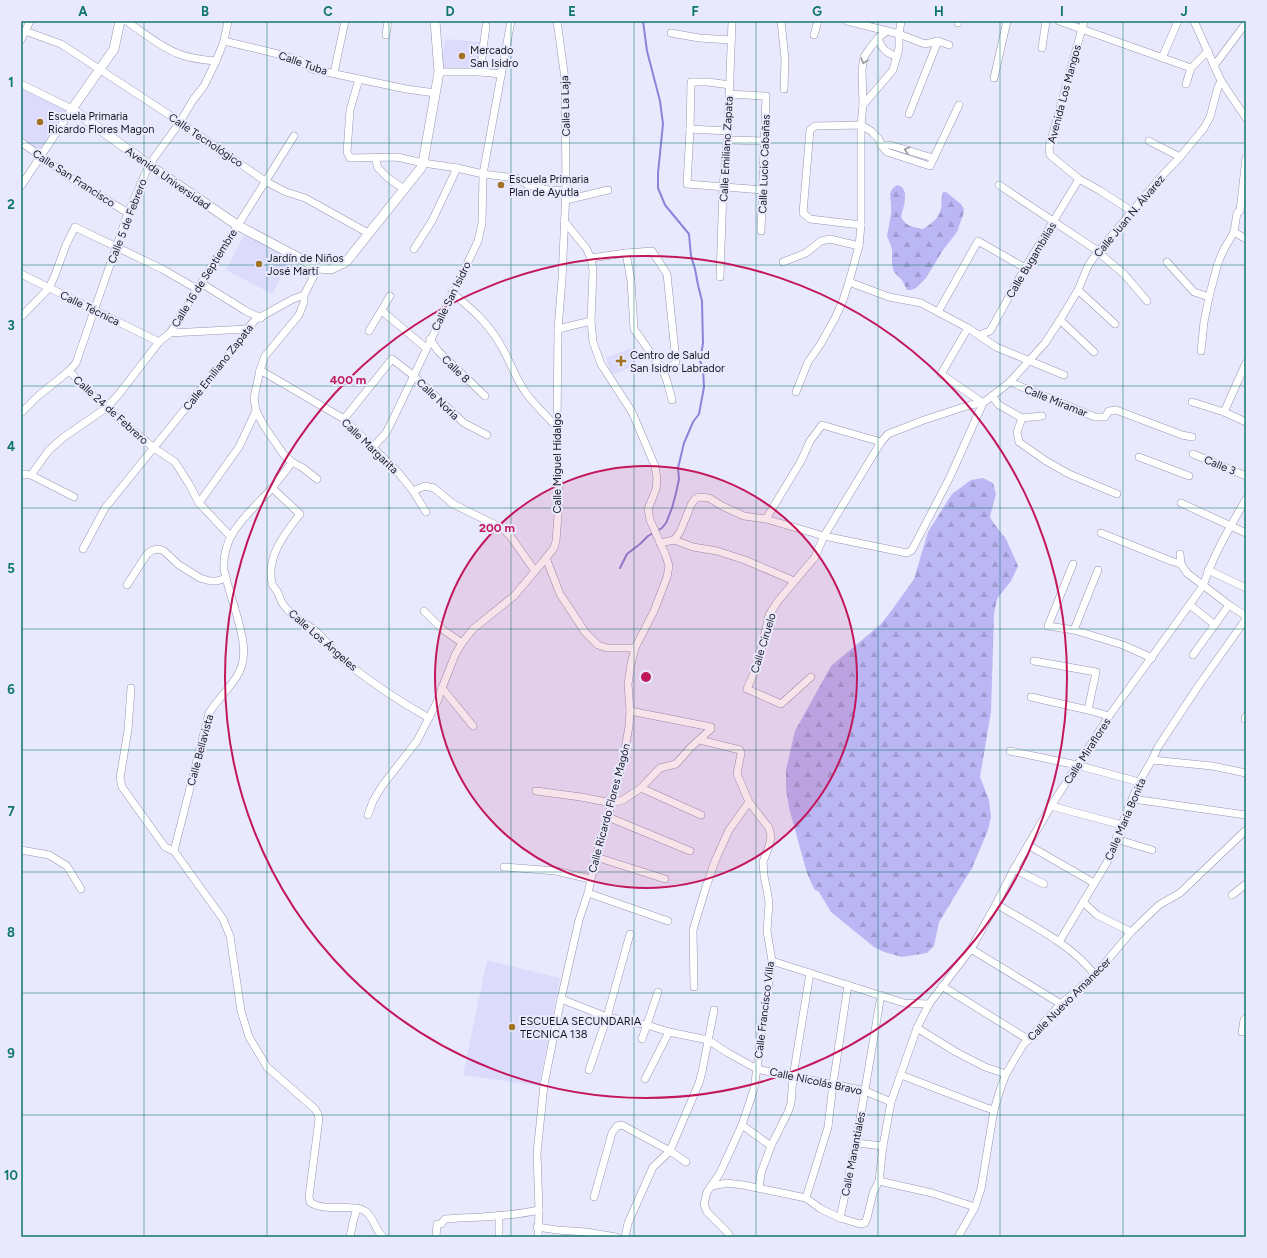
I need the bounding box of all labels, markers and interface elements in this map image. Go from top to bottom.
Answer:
text: A [78,4,88,19]
text: B [201,4,209,19]
text: C [323,4,333,19]
text: D [445,4,455,19]
text: E [568,4,576,19]
text: F [691,4,699,19]
text: G [812,4,822,19]
text: H [934,4,944,19]
text: I [1060,4,1064,19]
text: J [1180,4,1188,19]
place label: Mercado San Isidro [470,44,518,70]
street label: Avenida Los Mangos [1045,44,1084,145]
street label: Calle Tuba [277,49,329,78]
marker: Mercado San Isidro [457,51,467,61]
one-way arrow [860,58,869,65]
text: 1 [8,75,14,90]
street label: Calle La Laja [558,75,573,137]
street label: Calle Emiliano Zapata [717,96,736,202]
place label: Escuela Primaria Ricardo Flores Magon [48,110,155,136]
street label: Calle Tecnológico [166,111,245,170]
street label: Calle Lucio Cabañas [756,114,773,214]
marker: Escuela Primaria Ricardo Flores Magon [35,117,45,127]
street label: Avenida Universidad [123,144,213,213]
one-way arrow [904,146,911,155]
street label: Calle San Francisco [30,147,117,210]
place label: Escuela Primaria Plan de Ayutla [509,173,589,199]
street label: Calle Juan N. Álvarez [1091,173,1167,260]
street label: Calle 5 de Febrero [105,177,150,265]
marker: Escuela Primaria Plan de Ayutla [496,180,506,190]
text: 2 [7,197,15,212]
street label: Calle Bugambilias [1004,220,1059,301]
street label: Calle 16 de Septiembre [169,227,240,330]
place label: Jardín de Niños José Martí [267,252,344,278]
marker: Jardín de Niños José Martí [254,259,264,269]
street label: Calle San Isidro [429,259,474,333]
street label: Calle Técnica [58,288,122,328]
text: 3 [7,318,15,333]
street label: Calle Emiliano Zapata [181,322,256,413]
place label: Centro de Salud San Isidro Labrador [630,349,725,375]
street label: Calle 8 [439,353,473,386]
marker: Centro de Salud San Isidro Labrador [615,355,627,367]
street label: Calle 24 de Febrero [71,373,151,447]
text: 400 m [330,373,366,387]
street label: Calle Noria [414,376,462,423]
street label: Calle Miramar [1022,383,1090,420]
street label: Calle Miguel Hidalgo [551,413,564,513]
street label: Calle Margarita [339,416,401,477]
text: 4 [7,439,15,454]
street label: Calle 3 [1202,453,1238,478]
text: 200 m [479,521,515,535]
text: 5 [7,561,15,576]
street label: Calle Los Ángeles [286,607,360,674]
street label: Calle Ciruelo [748,611,779,675]
centre of rings [639,670,653,684]
text: 6 [7,682,15,697]
street label: Calle Bellavista [185,713,216,787]
street label: Calle Miraflores [1061,716,1114,787]
street label: Calle Ricardo Flores Magón [586,742,633,874]
street label: Calle María Bonita [1102,776,1149,862]
text: 7 [7,804,15,819]
text: 8 [7,925,15,940]
street label: Calle Nuevo Amanecer [1025,955,1114,1044]
street label: Calle Francisco Villa [752,961,777,1059]
place label: ESCUELA SECUNDARIA TECNICA 138 [520,1015,642,1041]
marker: ESCUELA SECUNDARIA TECNICA 138 [507,1022,517,1032]
text: 9 [7,1046,15,1061]
street label: Calle Nicolás Bravo [768,1065,863,1098]
street label: Calle Manantiales [839,1111,868,1197]
text: 10 [4,1168,18,1183]

